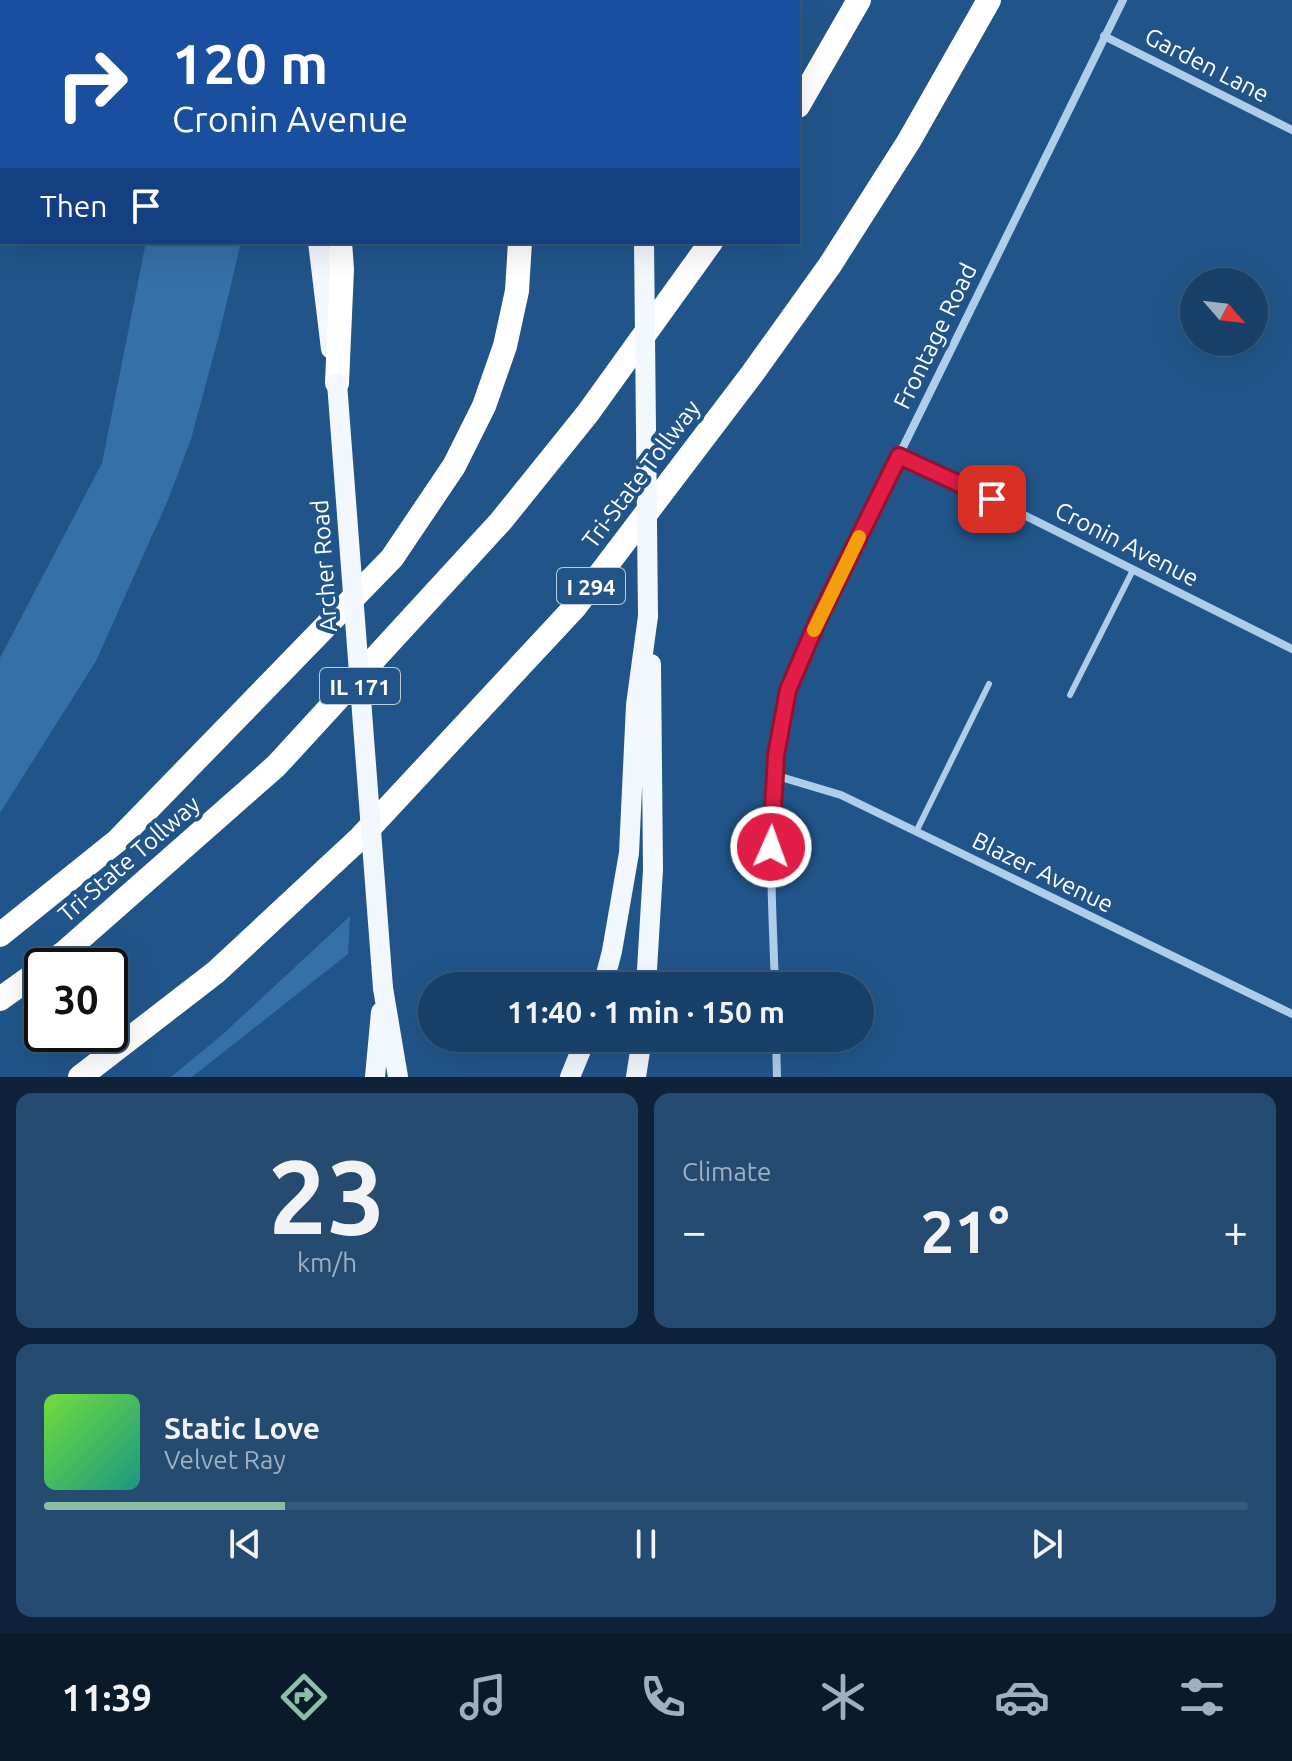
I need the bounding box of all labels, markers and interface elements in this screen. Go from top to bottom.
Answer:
street label: Garden Lane [1141,22,1273,108]
icon: right [40,32,144,136]
text: 120 m [172,32,328,95]
text: Cronin Avenue [172,98,408,139]
icon: arrive [124,184,168,228]
text: Then [40,189,108,223]
street label: Frontage Road [888,259,982,413]
north arrow [1180,268,1268,356]
map controls [1180,268,1268,356]
street label: Tri-State Tollway [577,394,706,553]
pin [958,465,1026,533]
icon: arrive [970,477,1014,521]
street label: Cronin Avenue [1051,496,1203,592]
street label: Archer Road [306,499,342,633]
road number: I 294 [557,568,625,604]
road number: IL 171 [320,668,400,704]
street label: Tri-State Tollway [53,790,205,928]
position arrow [729,805,813,889]
street label: Blazer Avenue [968,826,1118,918]
speed limit sign: 30 [24,948,128,1052]
text: 11:40 · 1 min · 150 m [507,995,785,1029]
text: 23 [268,1137,386,1254]
text: Climate [682,1157,771,1186]
text: 21° [921,1197,1009,1264]
text: − [682,1206,707,1255]
text: + [1223,1206,1248,1255]
text: km/h [297,1248,357,1277]
text: Static Love [164,1411,320,1445]
text: Velvet Ray [164,1445,286,1474]
icon: previous [223,1522,267,1566]
icon: pause [624,1522,668,1566]
icon: next [1025,1522,1069,1566]
icon: directions [276,1669,332,1725]
icon: music [455,1669,511,1725]
icon: phone [635,1669,691,1725]
icon: climate [815,1669,871,1725]
icon: car [994,1669,1050,1725]
icon: filters [1174,1669,1230,1725]
text: 11:39 [62,1677,152,1718]

